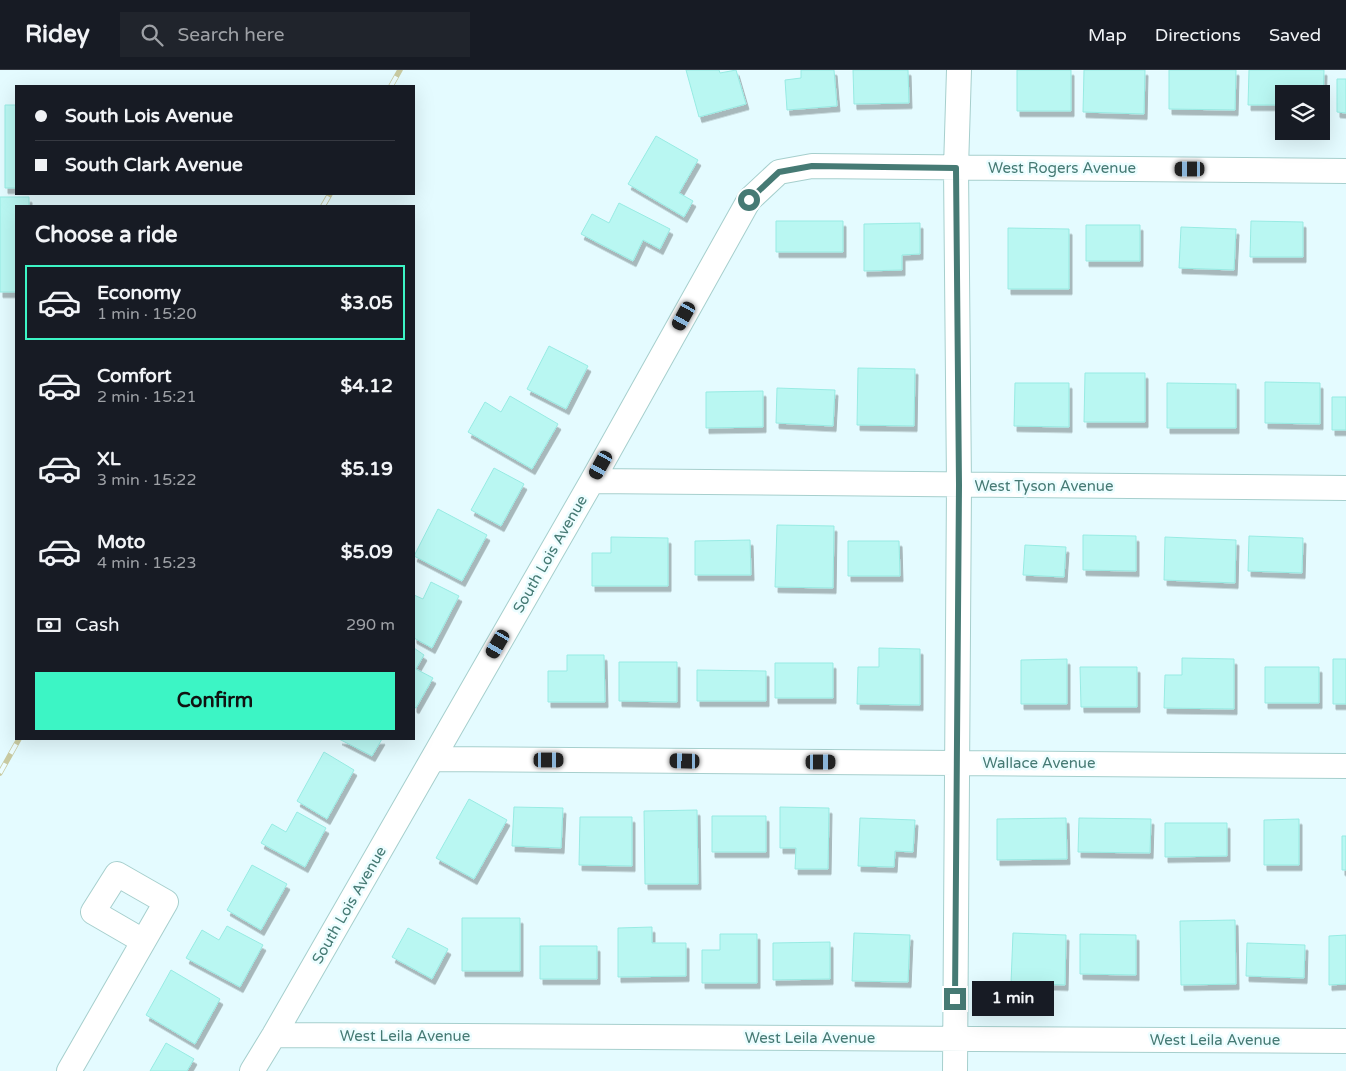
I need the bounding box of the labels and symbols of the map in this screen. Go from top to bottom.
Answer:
street label: West Rogers Avenue [988,159,1136,177]
car [1175,162,1205,177]
route start [738,189,760,211]
car [670,299,697,333]
car [587,448,614,482]
street label: West Tyson Avenue [975,477,1113,495]
street label: South Lois Avenue [509,492,591,616]
car [484,627,511,661]
car [534,753,564,768]
car [669,753,700,769]
street label: Wallace Avenue [983,754,1095,772]
car [806,755,836,770]
street label: South Lois Avenue [308,843,390,967]
callout: 1 min [972,982,1055,1016]
route end [944,988,966,1010]
street label: West Leila Avenue [340,1027,470,1045]
street label: West Leila Avenue [745,1029,875,1047]
street label: West Leila Avenue [1150,1031,1280,1049]

